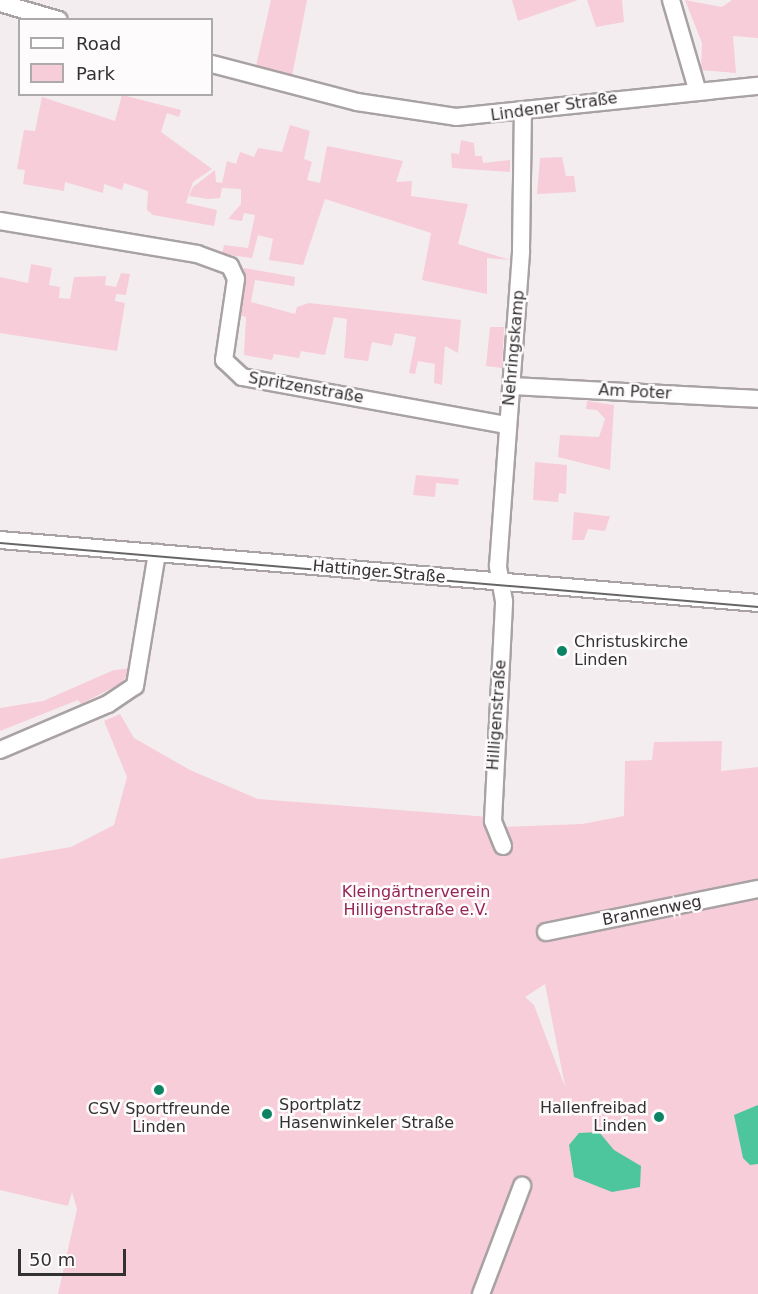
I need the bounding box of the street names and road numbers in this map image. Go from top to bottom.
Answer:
street label: Lindener Straße [489,89,619,125]
street label: Nehringskamp [499,289,529,407]
street label: Spritzenstraße [247,368,365,408]
street label: Am Poter [598,380,672,404]
street label: Hattinger Straße [312,557,446,587]
street label: Hilligenstraße [484,659,510,771]
street label: Brannenweg [601,892,703,930]

